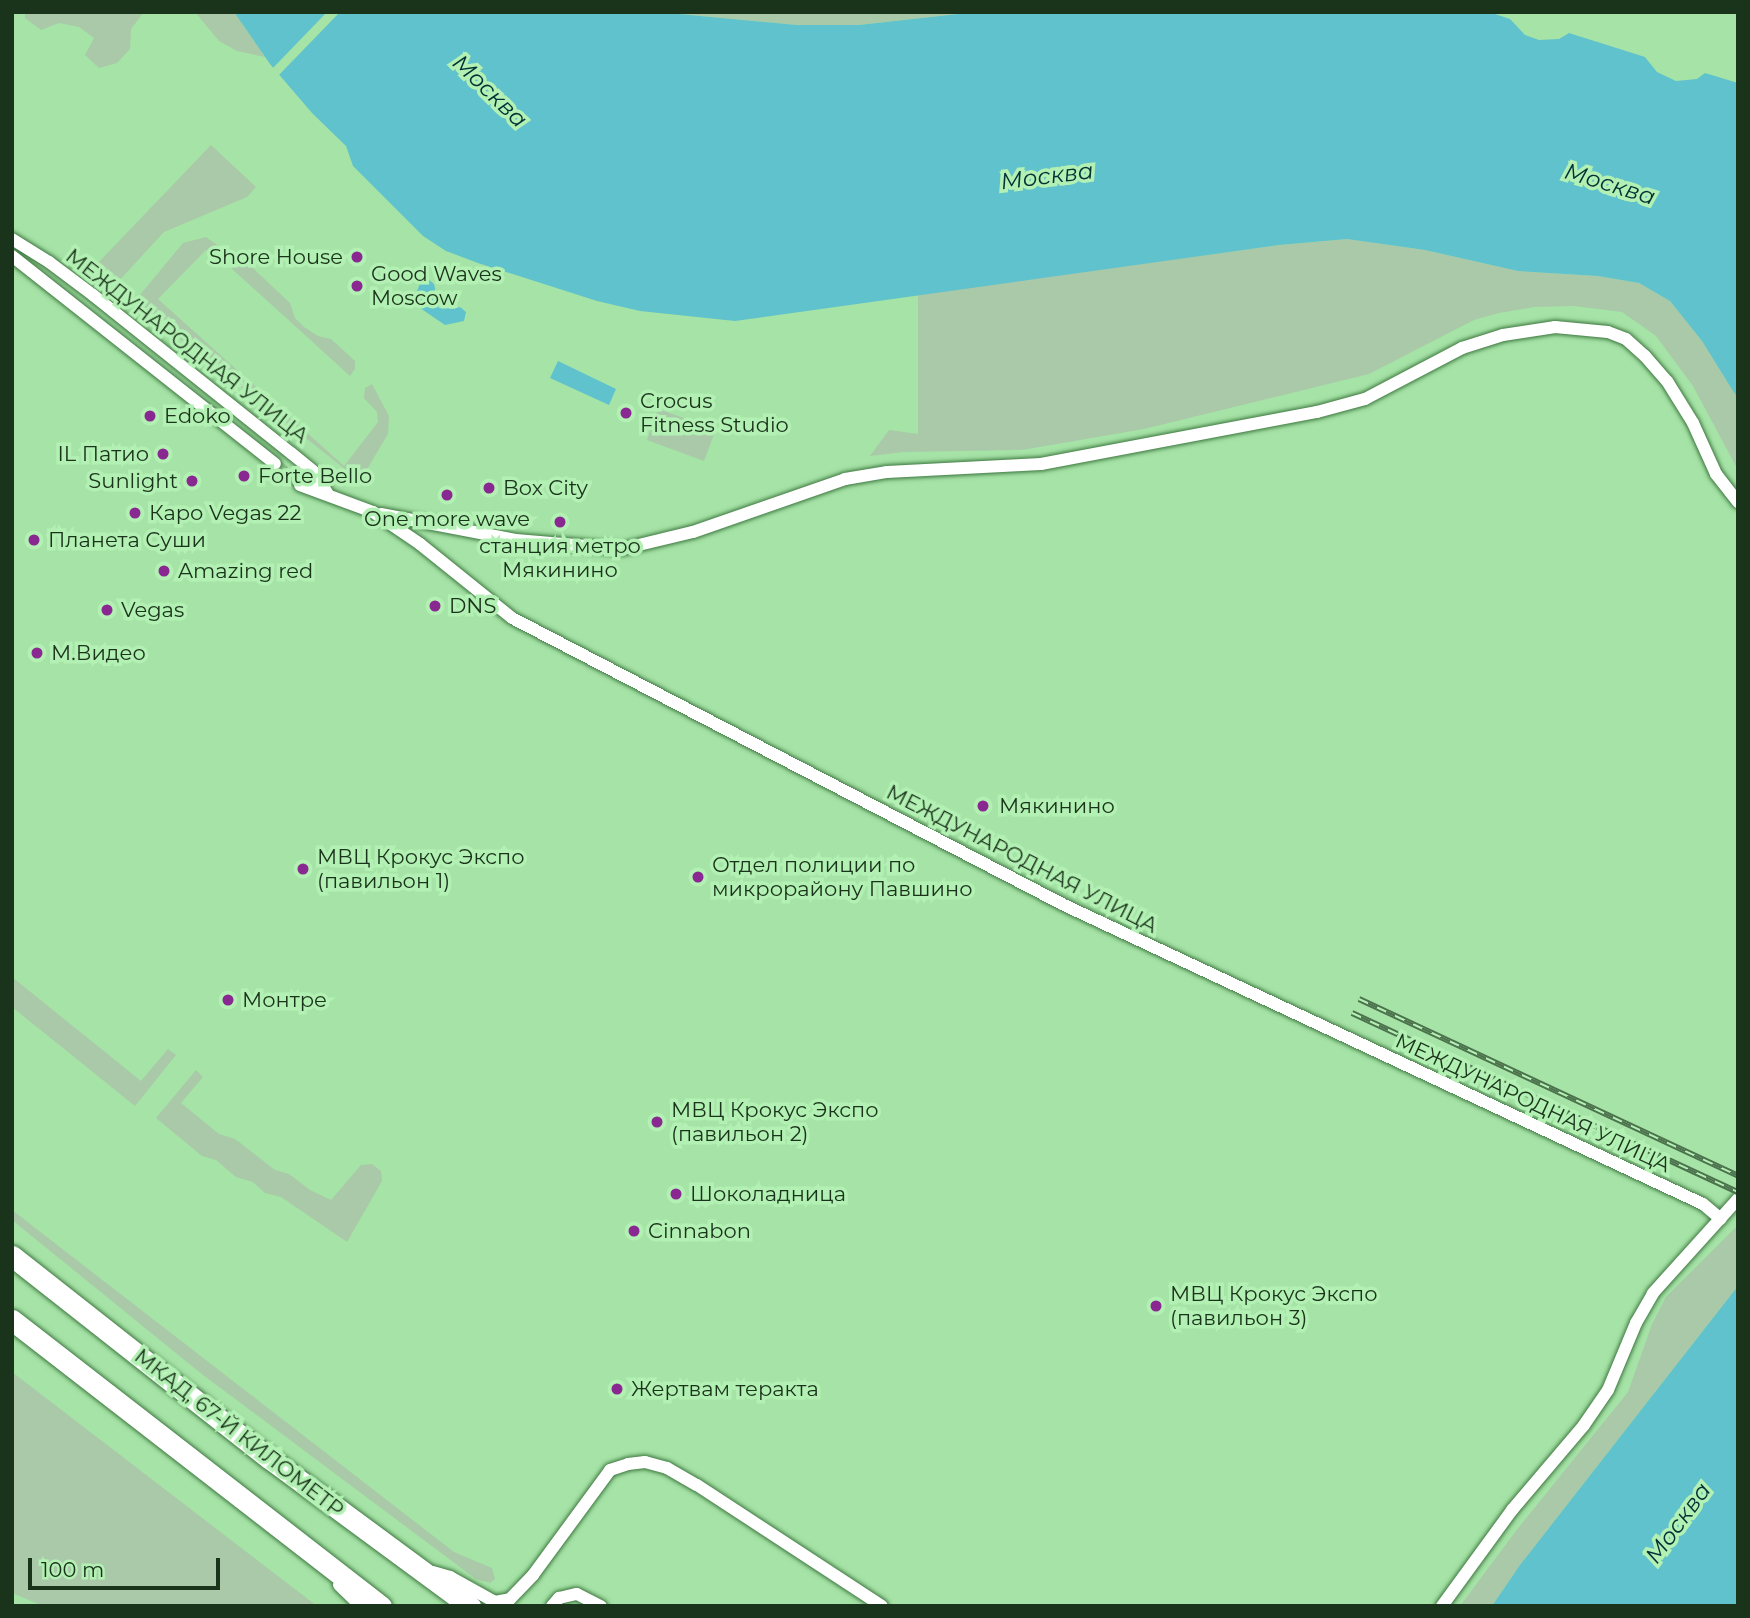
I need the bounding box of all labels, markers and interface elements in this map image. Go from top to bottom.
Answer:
water label: Москва [447,49,533,133]
water label: Москва [999,157,1095,195]
water label: Москва [1561,157,1659,211]
street label: МЕЖДУНАРОДНАЯ УЛИЦА [61,243,313,449]
place label: Shore House [209,244,343,270]
marker: Shore House [349,249,365,265]
place label: Good Waves Moscow [371,261,502,311]
marker: Good Waves Moscow [349,278,365,294]
place label: Crocus Fitness Studio [640,388,789,438]
place label: Edoko [164,403,231,429]
marker: Crocus Fitness Studio [618,405,634,421]
marker: Edoko [142,408,158,424]
place label: IL Патио [57,441,149,467]
marker: IL Патио [155,446,171,462]
place label: Forte Bello [258,463,372,489]
place label: Sunlight [88,468,178,494]
marker: Forte Bello [236,468,252,484]
marker: Sunlight [184,473,200,489]
place label: Box City [503,475,588,501]
marker: Box City [481,480,497,496]
marker: One more wave [439,487,455,503]
place label: Каро Vegas 22 [149,500,301,526]
marker: Каро Vegas 22 [127,505,143,521]
place label: One more wave [364,506,530,532]
marker: станция метро Мякинино [552,514,568,530]
place label: Планета Суши [48,527,206,553]
marker: Планета Суши [26,532,42,548]
place label: станция метро Мякинино [479,533,641,583]
place label: Amazing red [178,558,313,584]
marker: Amazing red [156,563,172,579]
place label: DNS [449,593,496,619]
place label: Vegas [121,597,184,623]
marker: DNS [427,598,443,614]
marker: Vegas [99,602,115,618]
place label: М.Видео [51,640,146,666]
marker: М.Видео [29,645,45,661]
street label: МЕЖДУНАРОДНАЯ УЛИЦА [882,779,1162,939]
place label: Мякинино [999,793,1115,819]
marker: Мякинино [973,796,993,816]
place label: МВЦ Крокус Экспо (павильон 1) [317,844,525,894]
place label: Отдел полиции по микрорайону Павшино [712,852,973,902]
marker: МВЦ Крокус Экспо (павильон 1) [295,861,311,877]
marker: Отдел полиции по микрорайону Павшино [690,869,706,885]
place label: Монтре [242,987,327,1013]
marker: Монтре [220,992,236,1008]
street label: МЕЖДУНАРОДНАЯ УЛИЦА [1391,1028,1675,1178]
place label: МВЦ Крокус Экспо (павильон 2) [671,1097,879,1147]
marker: МВЦ Крокус Экспо (павильон 2) [649,1114,665,1130]
place label: Шоколадница [690,1181,846,1207]
marker: Шоколадница [668,1186,684,1202]
place label: Cinnabon [648,1218,751,1244]
marker: Cinnabon [626,1223,642,1239]
place label: МВЦ Крокус Экспо (павильон 3) [1170,1281,1378,1331]
marker: МВЦ Крокус Экспо (павильон 3) [1148,1298,1164,1314]
street label: МКАД, 67-Й КИЛОМЕТР [129,1344,349,1522]
place label: Жертвам теракта [631,1376,819,1402]
marker: Жертвам теракта [609,1381,625,1397]
water label: Москва [1639,1477,1717,1569]
scale bar [32,1544,224,1588]
text: 100 m [41,1557,104,1582]

